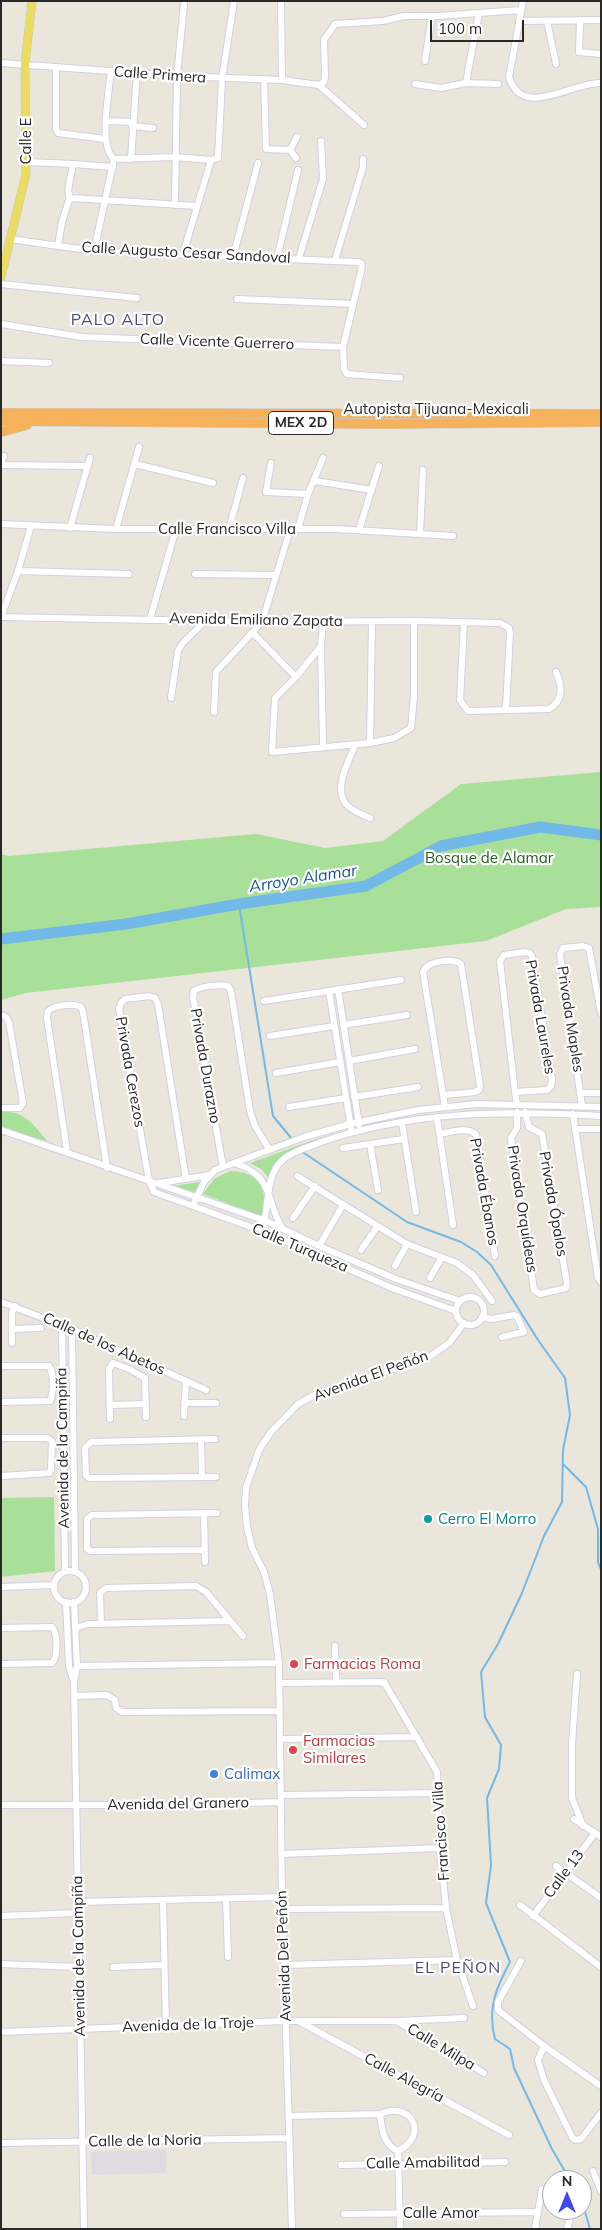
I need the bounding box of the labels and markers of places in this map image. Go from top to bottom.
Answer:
place label: Cerro El Morro [438,1510,536,1528]
marker: Cerro El Morro [422,1513,434,1525]
place label: Farmacias Roma [304,1655,421,1673]
marker: Farmacias Roma [288,1658,300,1670]
place label: Farmacias Similares [303,1732,375,1767]
marker: Farmacias Similares [287,1744,299,1756]
place label: Calimax [224,1765,280,1783]
marker: Calimax [208,1768,220,1780]

